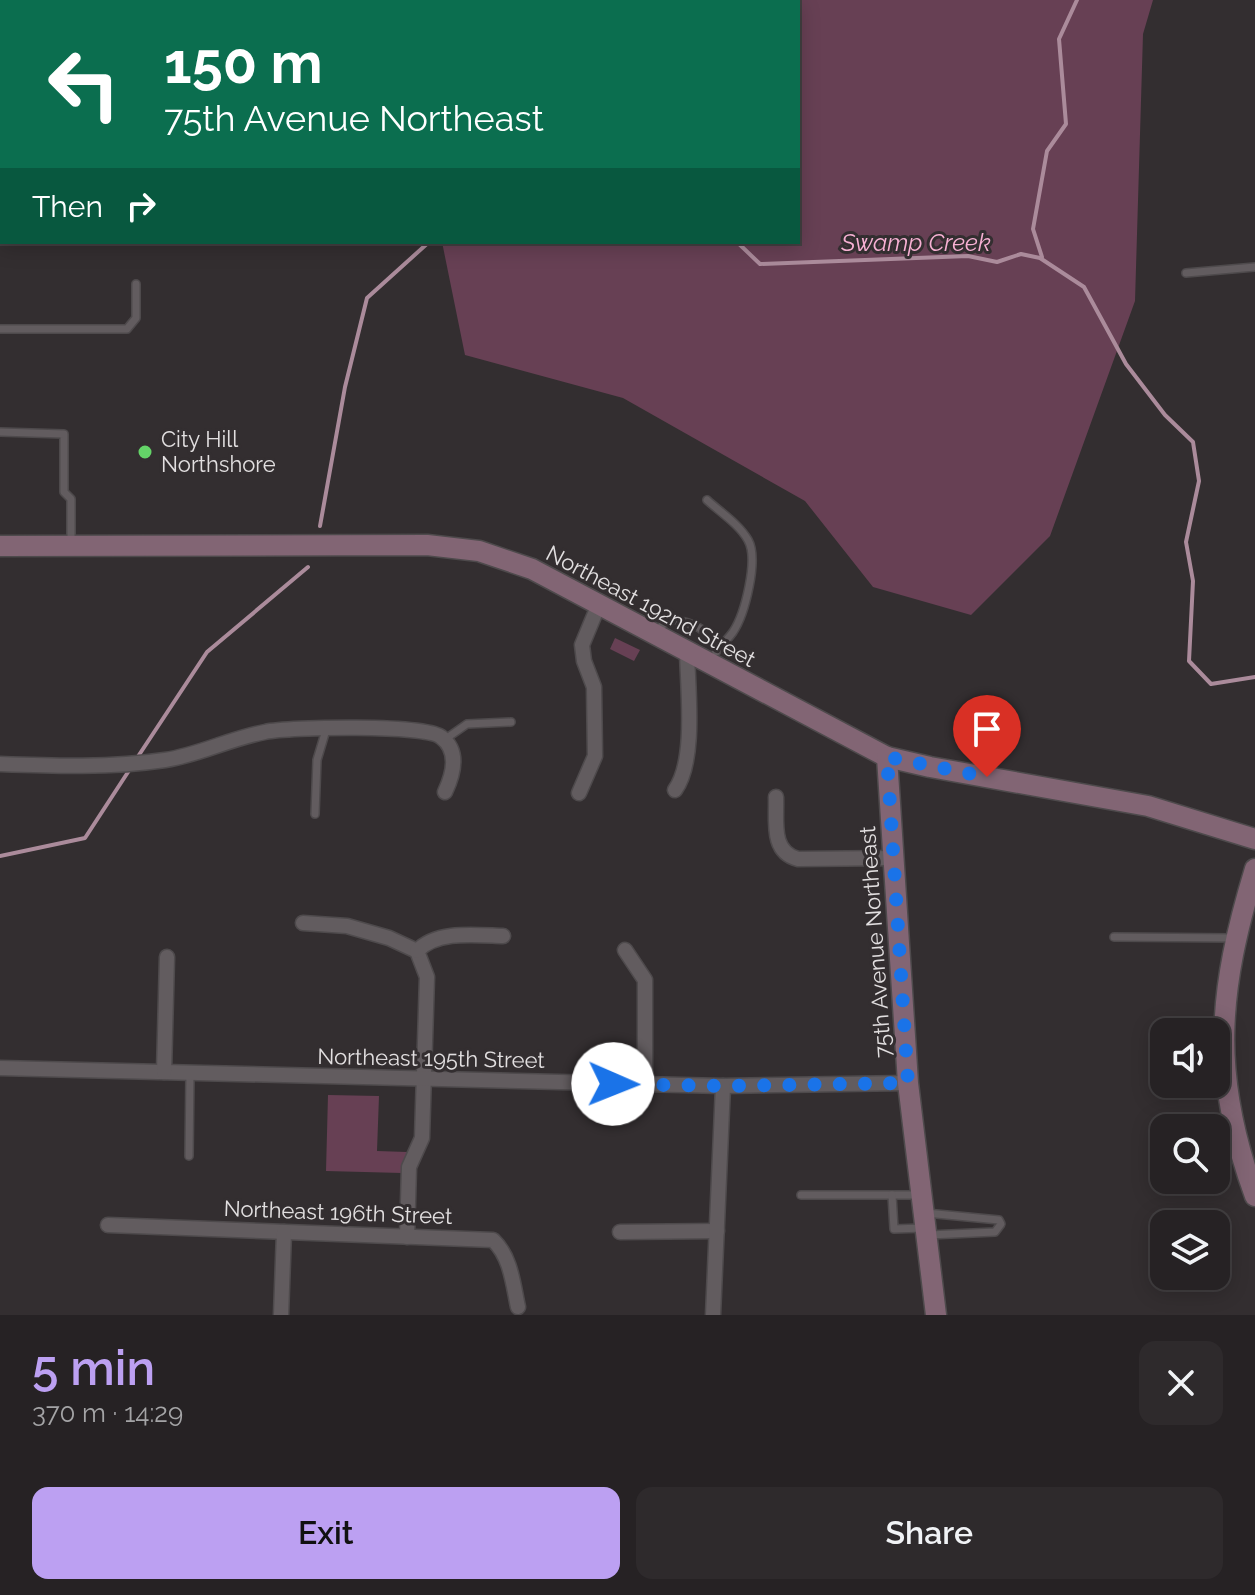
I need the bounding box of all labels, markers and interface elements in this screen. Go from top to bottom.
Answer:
text: 150 m [164,30,323,96]
icon: left [32,32,136,136]
text: 75th Avenue Northeast [164,97,544,139]
icon: right [119,184,163,228]
text: Then [32,189,103,224]
water label: Swamp Creek [840,228,991,257]
place label: City Hill Northshore [161,426,276,477]
marker: City Hill Northshore [136,443,154,461]
street label: Northeast 192nd Street [542,540,761,673]
pin [953,695,1021,777]
icon: arrive [965,707,1009,751]
street label: 75th Avenue Northeast [854,825,896,1059]
map controls [1150,1018,1230,1290]
button: sound [1150,1018,1230,1098]
position arrow [571,1042,655,1126]
street label: Northeast 195th Street [317,1043,546,1073]
button: search [1150,1114,1230,1194]
street label: Northeast 196th Street [223,1195,453,1229]
button: layers [1150,1210,1230,1290]
text: 5 min [32,1340,155,1396]
button: close [1139,1341,1223,1425]
text: 370 m · 14:29 [32,1398,183,1428]
button: Exit [32,1487,620,1579]
button: Share [636,1487,1223,1579]

